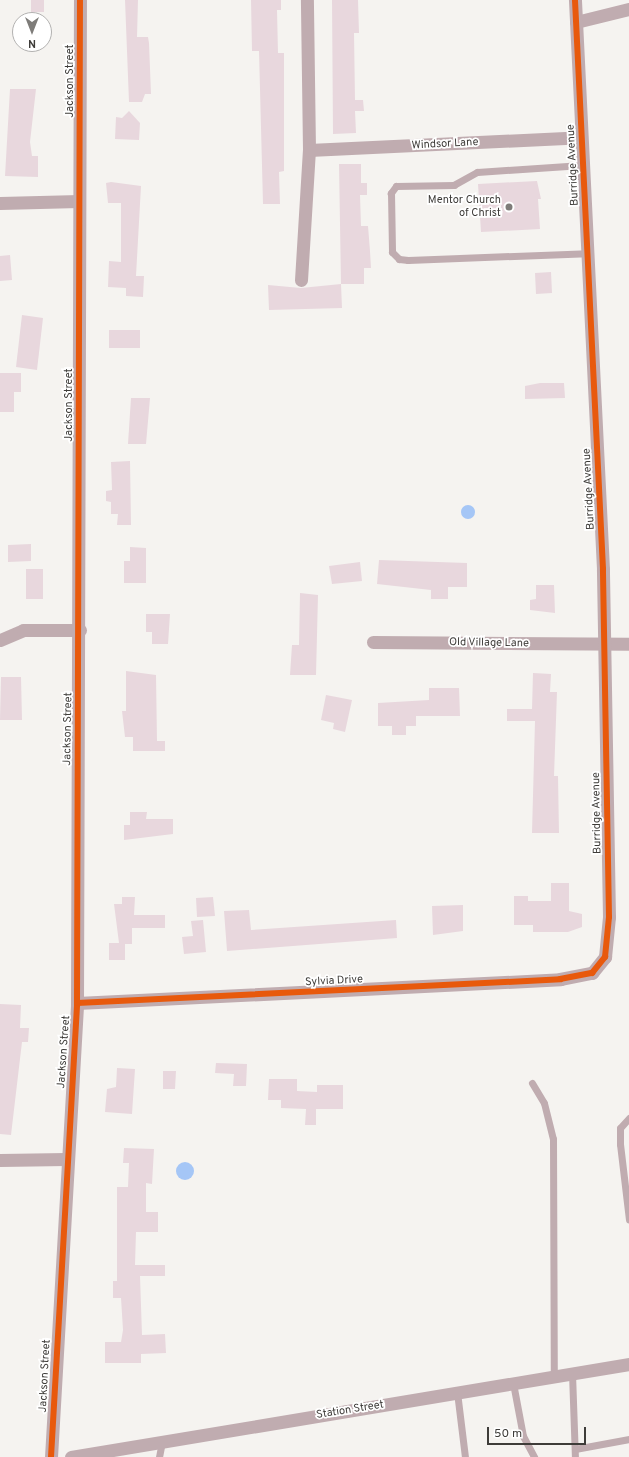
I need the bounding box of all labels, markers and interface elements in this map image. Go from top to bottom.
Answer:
north arrow [12,12,52,52]
text: N [28,36,36,50]
street label: Jackson Street [63,44,77,118]
street label: Burridge Avenue [564,124,582,206]
street label: Windsor Lane [411,136,479,152]
place label: Mentor Church of Christ [428,194,501,220]
marker: Mentor Church of Christ [504,202,514,212]
street label: Jackson Street [62,368,76,442]
street label: Burridge Avenue [580,448,598,530]
street label: Old Village Lane [449,636,529,650]
street label: Jackson Street [61,692,75,766]
street label: Burridge Avenue [590,772,604,854]
street label: Sylvia Drive [305,973,363,989]
street label: Jackson Street [55,1015,73,1089]
street label: Jackson Street [36,1339,54,1413]
street label: Station Street [315,1398,385,1422]
scale bar [489,1419,588,1445]
text: 50 m [494,1426,522,1442]

